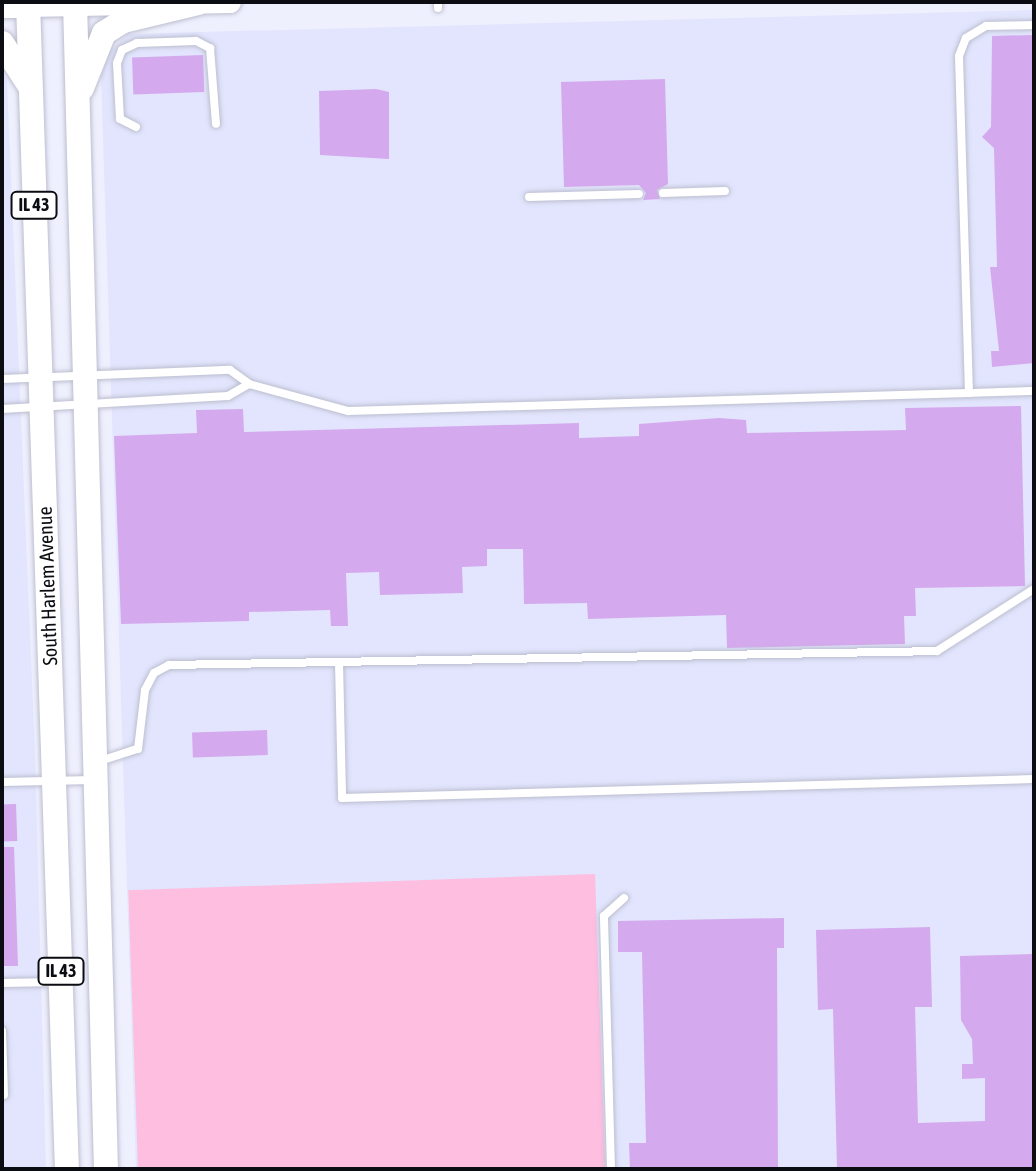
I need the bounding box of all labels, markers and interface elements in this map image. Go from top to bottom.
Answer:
road number: IL 43 [10,191,58,219]
street label: South Harlem Avenue [32,506,62,666]
road number: IL 43 [37,957,85,985]

